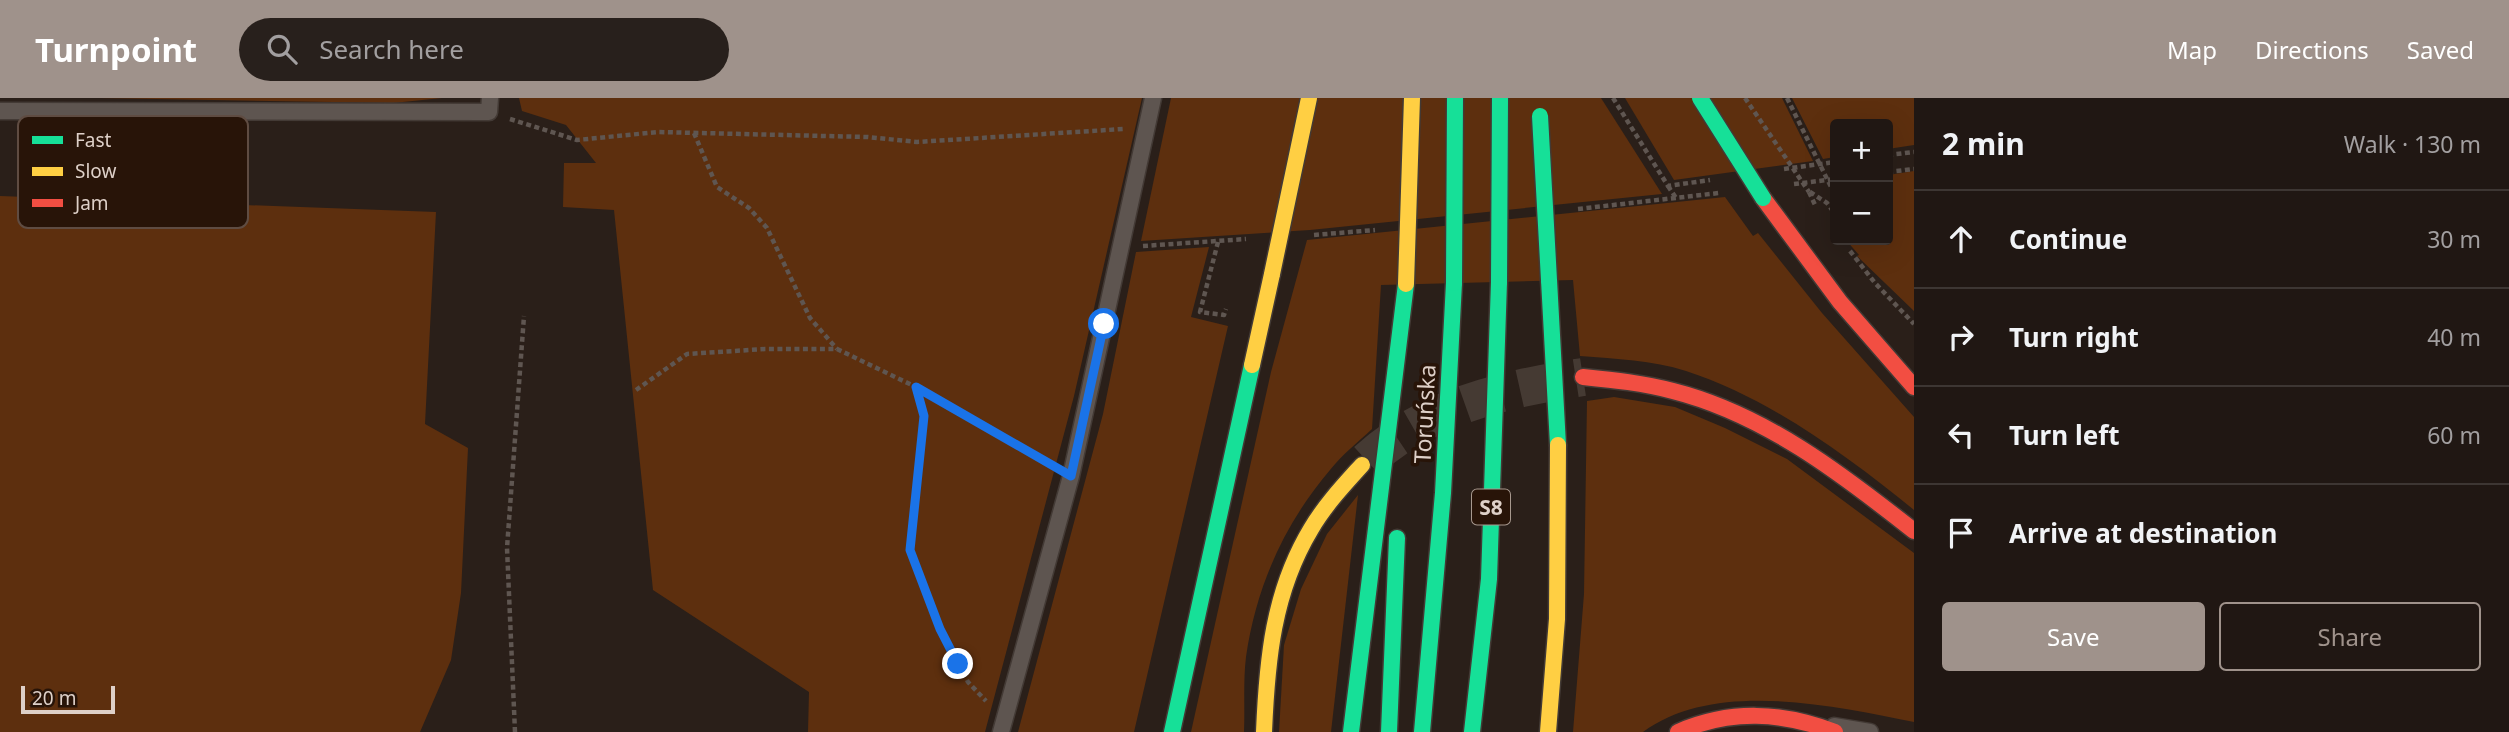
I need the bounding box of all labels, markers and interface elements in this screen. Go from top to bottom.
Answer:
search box [239,18,729,81]
text: Turnpoint [35,27,197,72]
icon: search [263,30,301,68]
text: Search here [319,31,464,67]
text: Map [2167,33,2217,66]
text: Directions [2255,33,2369,66]
text: Saved [2407,33,2474,66]
legend [18,116,248,228]
map controls [1830,119,1893,245]
button: + [1830,119,1893,182]
text: 2 min [1942,123,2025,164]
text: Fast [75,127,112,153]
text: Walk · 130 m [2344,128,2481,160]
text: Slow [75,158,116,184]
button: − [1830,182,1893,245]
text: Jam [73,190,109,216]
icon: ahead [1942,220,1980,258]
text: Continue [2009,221,2127,257]
text: 30 m [2427,223,2481,255]
route start [1088,308,1119,339]
icon: right [1942,318,1980,356]
text: Turn right [2009,319,2139,355]
text: 40 m [2427,321,2481,353]
street label: Toruńska [1405,364,1443,464]
icon: left [1942,416,1980,454]
text: Turn left [2009,417,2120,453]
text: 60 m [2427,419,2481,451]
road number: S8 [1472,490,1510,524]
icon: arrive [1942,514,1980,552]
text: Arrive at destination [2009,515,2278,551]
button: Save [1942,602,2205,671]
button: Share [2219,602,2481,671]
route end [942,648,973,679]
scale bar [21,683,116,715]
text: 20 m [32,685,76,711]

